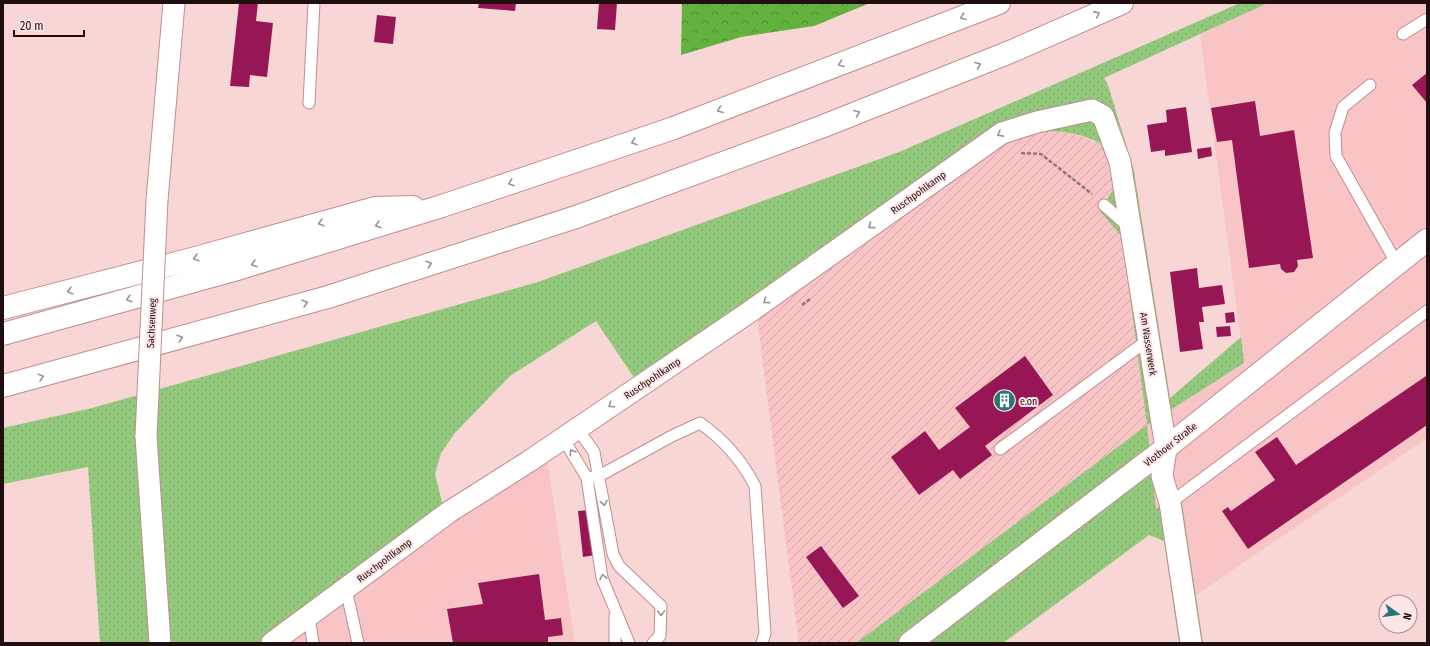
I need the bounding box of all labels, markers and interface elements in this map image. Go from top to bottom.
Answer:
one-way arrow [1093,11,1101,19]
scale bar [14,12,84,38]
one-way arrow [959,13,966,21]
text: 20 m [20,19,44,33]
one-way arrow [838,59,845,67]
one-way arrow [974,61,981,69]
one-way arrow [716,106,723,114]
one-way arrow [853,109,860,117]
one-way arrow [997,130,1004,137]
one-way arrow [630,137,637,145]
street label: Ruschpohlkamp [889,169,949,217]
one-way arrow [507,178,514,187]
one-way arrow [318,218,325,227]
one-way arrow [375,221,382,229]
one-way arrow [869,221,876,228]
one-way arrow [193,253,200,262]
one-way arrow [250,259,257,268]
one-way arrow [425,261,432,269]
one-way arrow [67,286,74,295]
one-way arrow [125,294,132,303]
one-way arrow [763,296,770,303]
street label: Sachsenweg [145,297,159,348]
one-way arrow [301,299,308,308]
street label: Am Wasserwerk [1137,312,1159,377]
one-way arrow [176,334,183,343]
street label: Ruschpohlkamp [622,356,683,402]
one-way arrow [38,373,44,381]
building icon: e.on [991,388,1017,414]
place label: e.on [1020,396,1037,408]
one-way arrow [608,400,615,408]
street label: Vlothoer Straße [1142,420,1200,469]
one-way arrow [569,449,577,456]
one-way arrow [599,499,608,506]
street label: Ruschpohlkamp [355,536,414,585]
one-way arrow [599,574,607,580]
north arrow [1378,594,1418,634]
one-way arrow [656,609,665,616]
text: N [1400,612,1414,621]

